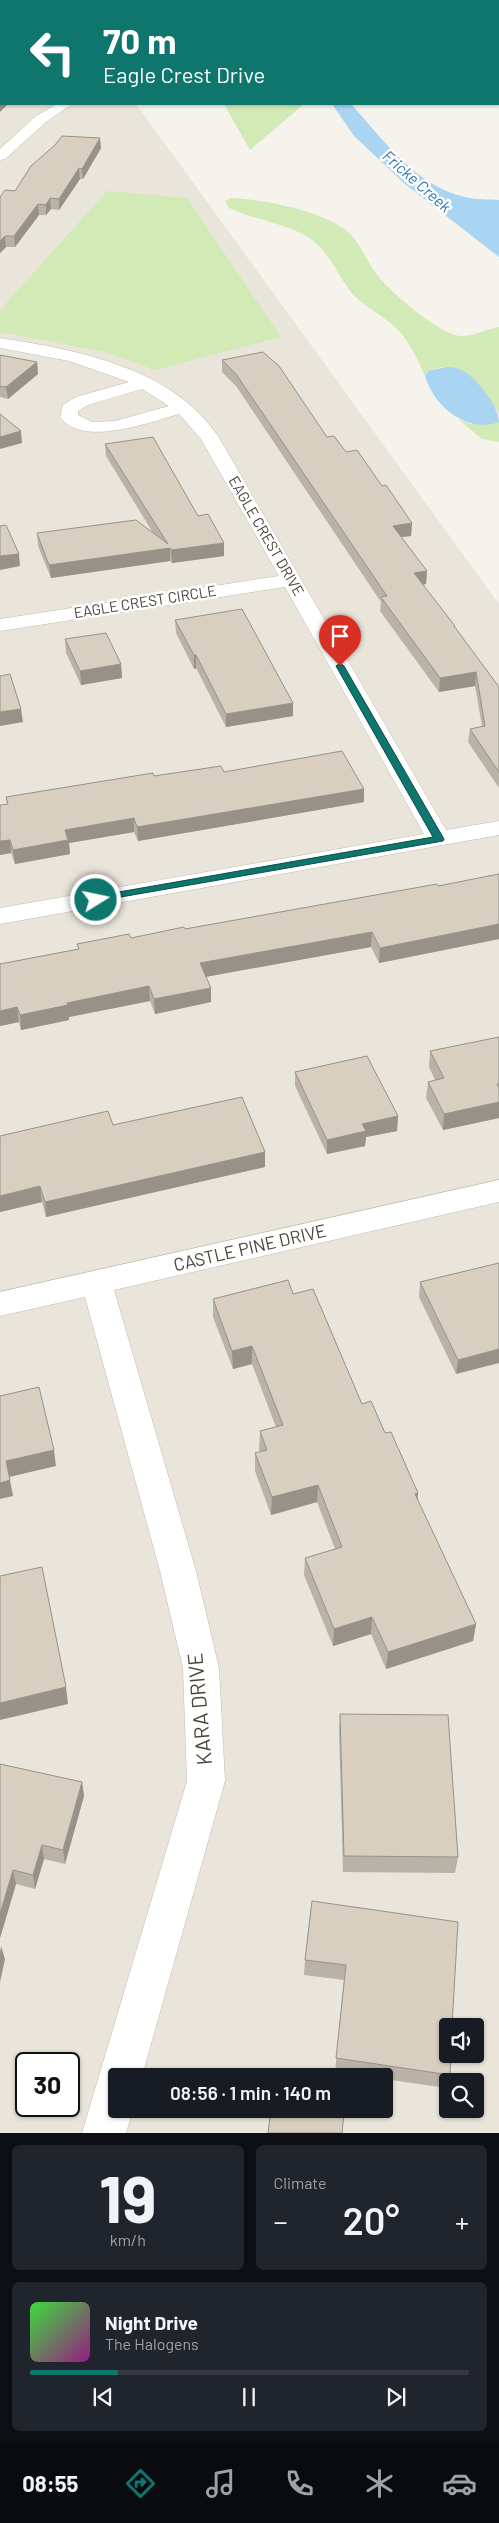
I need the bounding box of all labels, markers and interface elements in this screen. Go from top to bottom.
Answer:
text: 70 m [103,19,177,61]
icon: left [20,20,85,85]
text: Eagle Crest Drive [103,61,265,87]
water label: Fricke Creek [379,146,456,216]
street label: EAGLE CREST DRIVE [225,472,308,599]
street label: EAGLE CREST CIRCLE [72,581,217,621]
pin [319,615,361,666]
icon: arrive [326,622,354,650]
position arrow [69,873,121,925]
street label: CASTLE PINE DRIVE [171,1219,328,1275]
street label: KARA DRIVE [181,1652,216,1766]
map controls [439,2018,484,2118]
button: sound [439,2018,484,2063]
speed limit sign: 30 [15,2052,80,2117]
button: search [439,2073,484,2118]
text: 08:56 · 1 min · 140 m [170,2081,331,2104]
text: 19 [99,2158,157,2236]
text: Climate [274,2173,326,2192]
text: 20° [343,2197,400,2243]
text: − [274,2204,288,2238]
text: + [455,2204,469,2238]
text: km/h [110,2230,146,2249]
text: Night Drive [105,2311,198,2334]
text: The Halogens [105,2334,199,2353]
icon: previous [89,2383,117,2411]
icon: pause [235,2383,263,2411]
icon: next [382,2383,410,2411]
icon: directions [123,2466,158,2501]
icon: music [203,2466,238,2501]
icon: phone [282,2466,317,2501]
icon: climate [362,2466,397,2501]
icon: car [442,2466,477,2501]
text: 08:55 [22,2470,78,2496]

